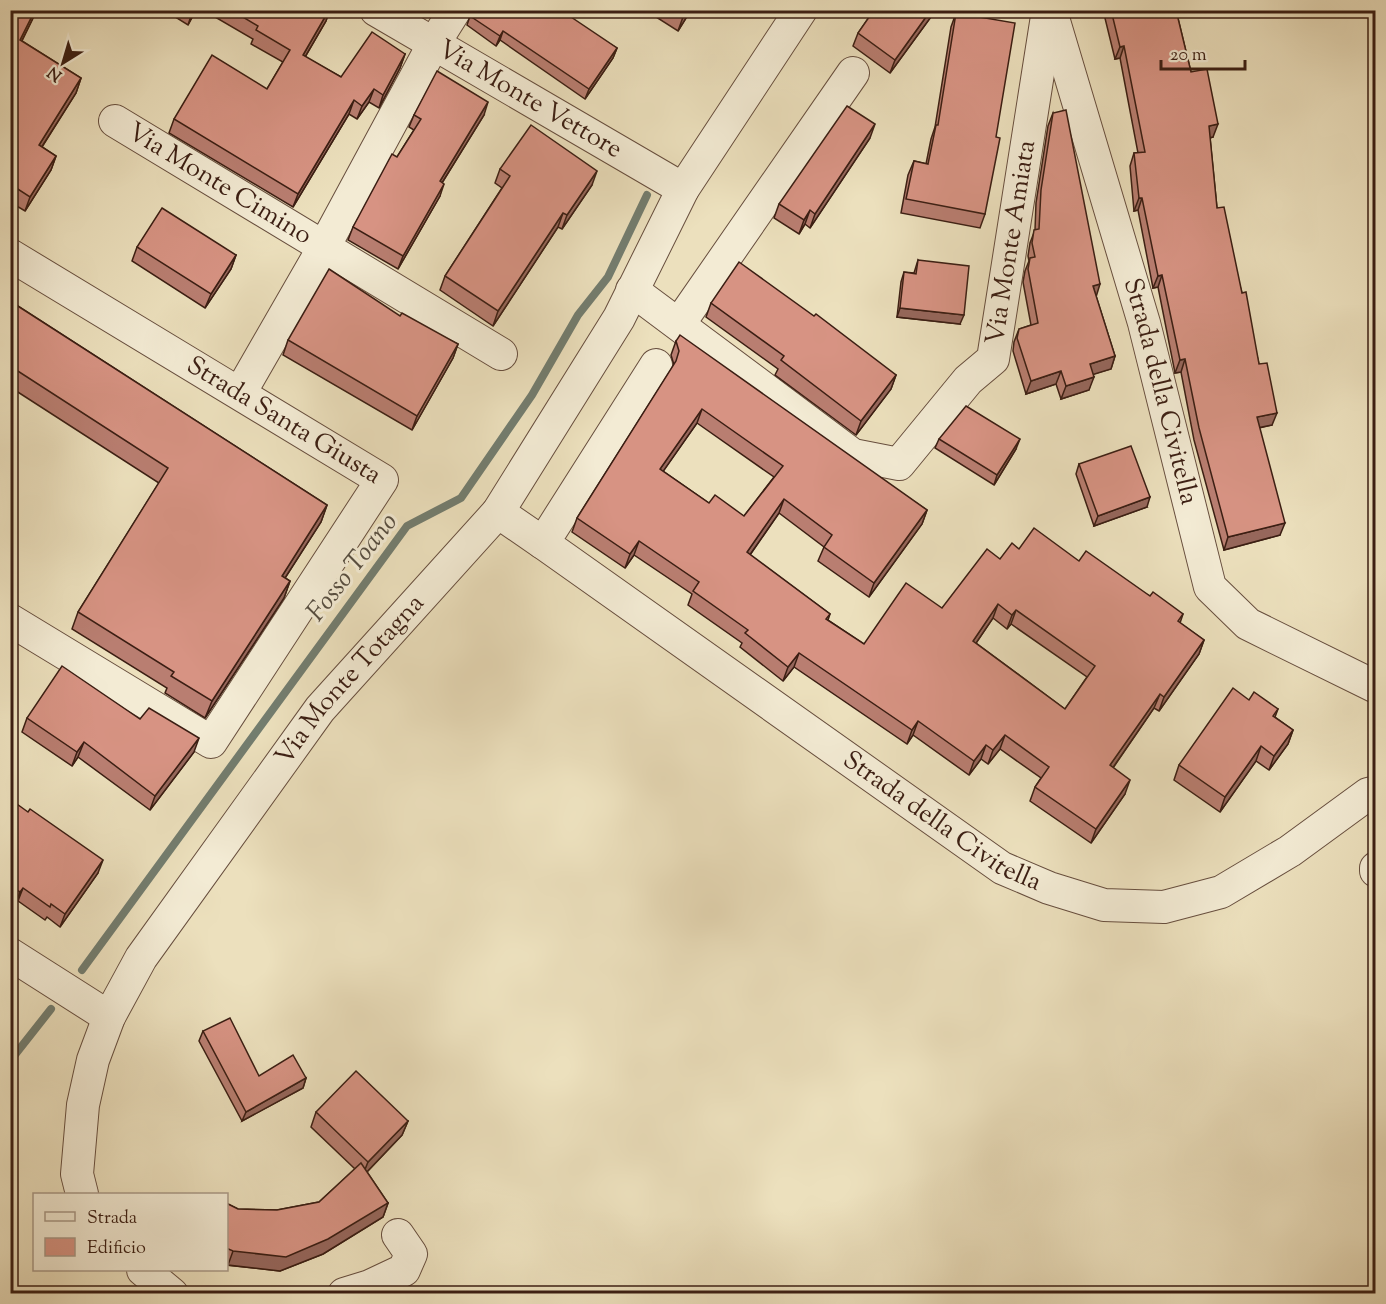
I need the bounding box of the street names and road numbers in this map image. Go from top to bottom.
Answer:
street label: Via Monte Vettore [431,31,629,168]
street label: Via Monte Cimino [120,114,319,254]
street label: Via Monte Amiata [977,138,1046,347]
street label: Strada della Civitella [1113,274,1207,509]
street label: Strada Santa Giusta [179,347,388,494]
street label: Via Monte Totagna [267,586,433,773]
street label: Strada della Civitella [835,742,1047,901]

